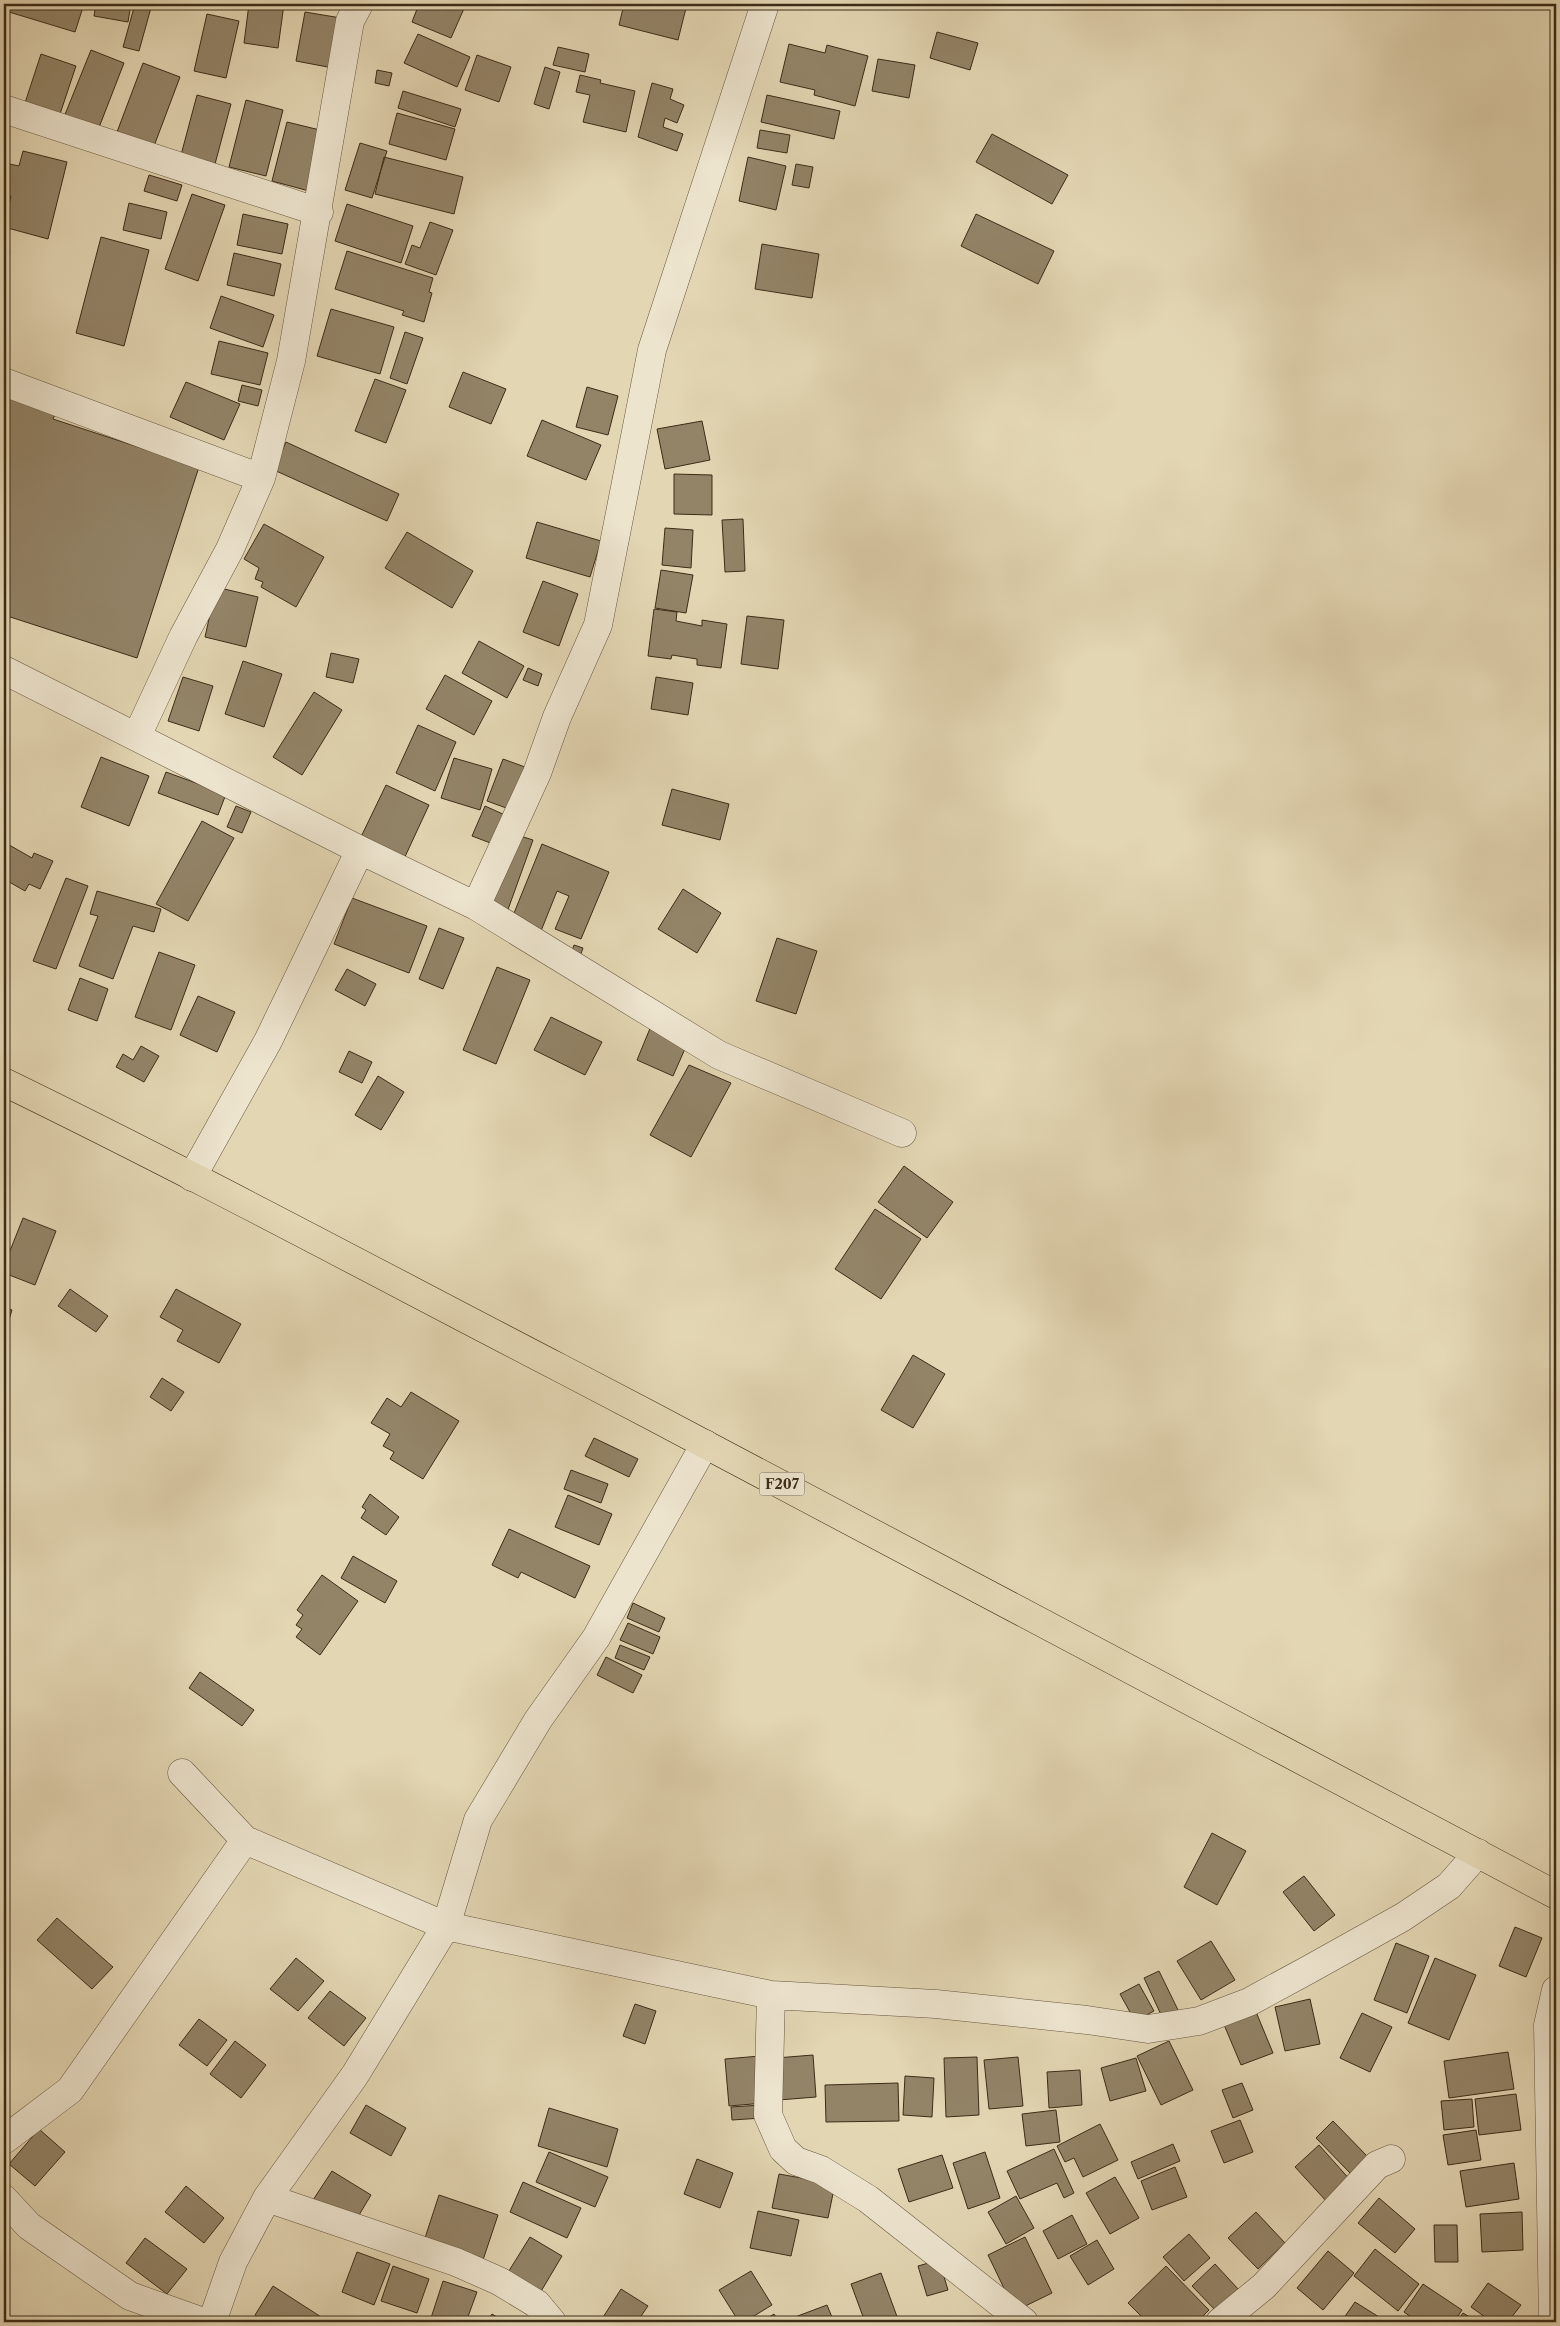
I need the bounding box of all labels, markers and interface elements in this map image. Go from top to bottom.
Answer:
road number: F207 [760,1472,804,1496]

